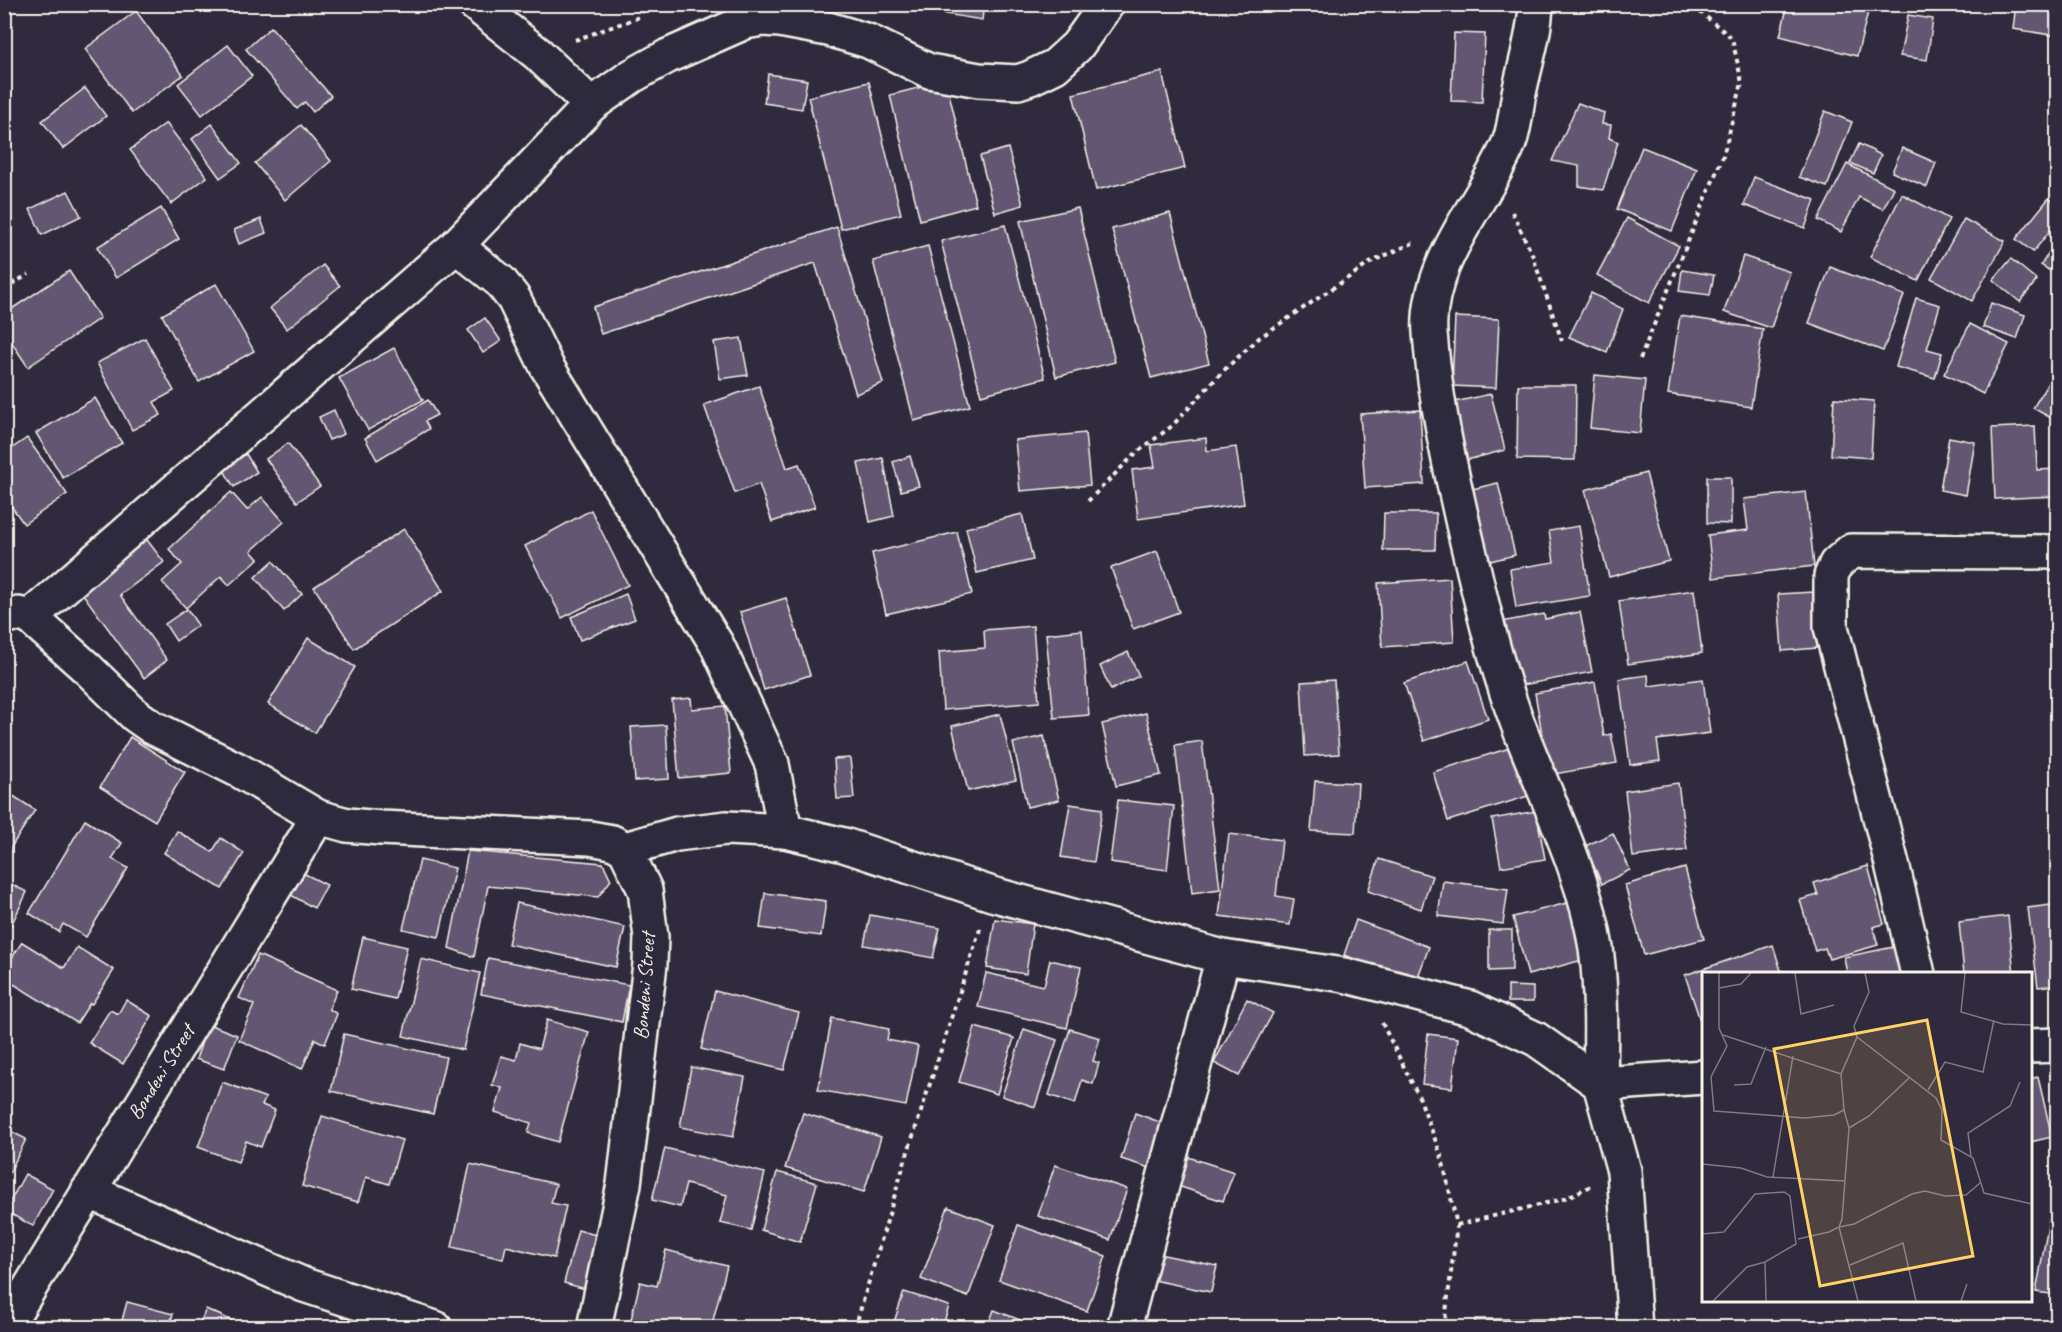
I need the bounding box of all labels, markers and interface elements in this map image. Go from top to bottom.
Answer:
street label: Bondeni Street [627,929,661,1040]
inset map [1702,972,2032,1302]
street label: Bondeni Street [122,1017,202,1124]

